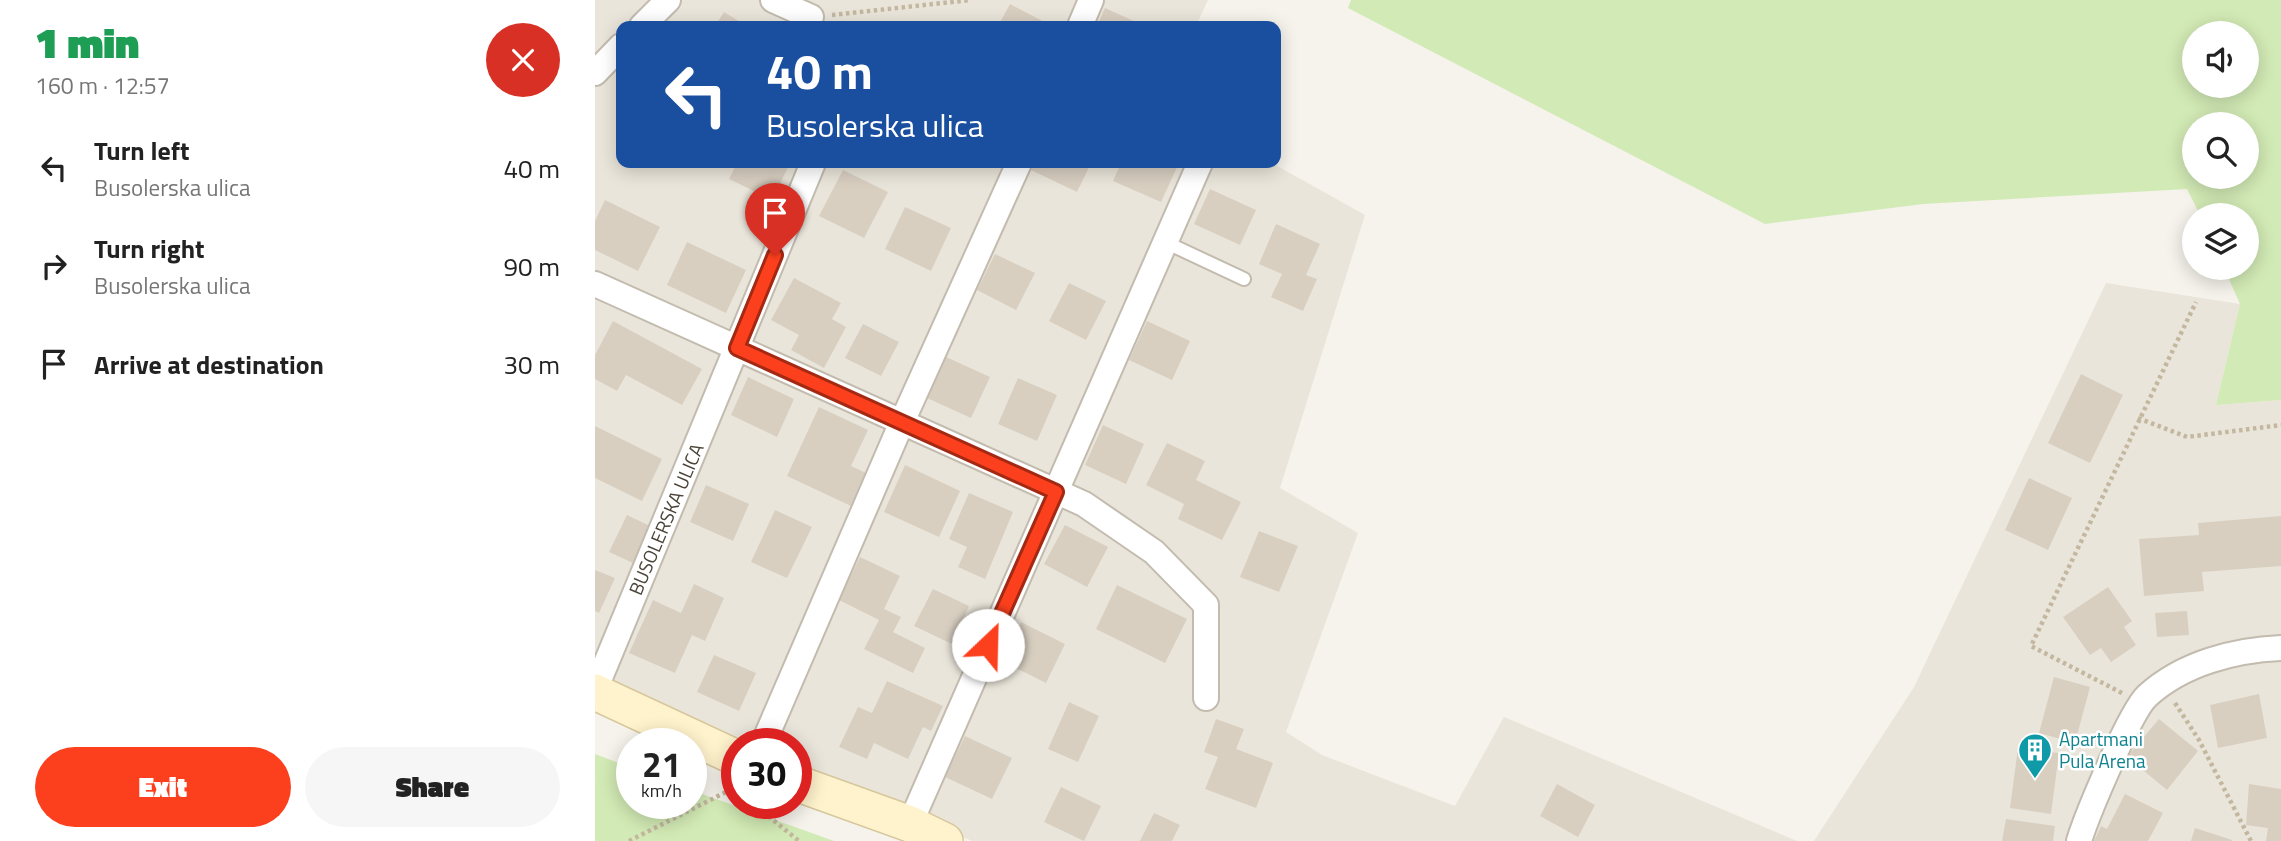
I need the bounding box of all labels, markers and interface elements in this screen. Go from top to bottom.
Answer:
text: 1 min [35,10,139,74]
map controls [2182,21,2259,280]
button: sound [2182,21,2259,98]
button: close [486,23,560,97]
text: 40 m [766,33,873,108]
icon: left [651,49,742,140]
text: 160 m · 12:57 [35,68,170,103]
text: Busolerska ulica [766,101,984,149]
button: search [2182,112,2259,189]
text: Turn left [94,131,189,170]
icon: left [35,149,73,187]
text: 40 m [503,149,560,188]
text: Busolerska ulica [94,170,250,205]
pin [745,183,805,255]
icon: arrive [756,194,794,232]
button: layers [2182,203,2259,280]
text: Turn right [94,229,205,268]
icon: right [35,247,73,285]
text: 90 m [503,247,560,286]
text: Busolerska ulica [94,268,250,303]
icon: arrive [35,345,73,383]
text: Arrive at destination [94,345,324,384]
text: 30 m [503,345,560,384]
street label: BUSOLERSKA ULICA [620,438,711,599]
position arrow [951,608,1025,682]
place label: Apartmani Pula Arena [2059,724,2146,775]
speed limit sign: 30 [721,728,812,819]
building icon: Apartmani Pula Arena [2016,731,2054,780]
text: 21 [642,737,681,791]
button: Exit [35,747,291,827]
button: Share [305,747,560,827]
text: km/h [641,777,682,804]

